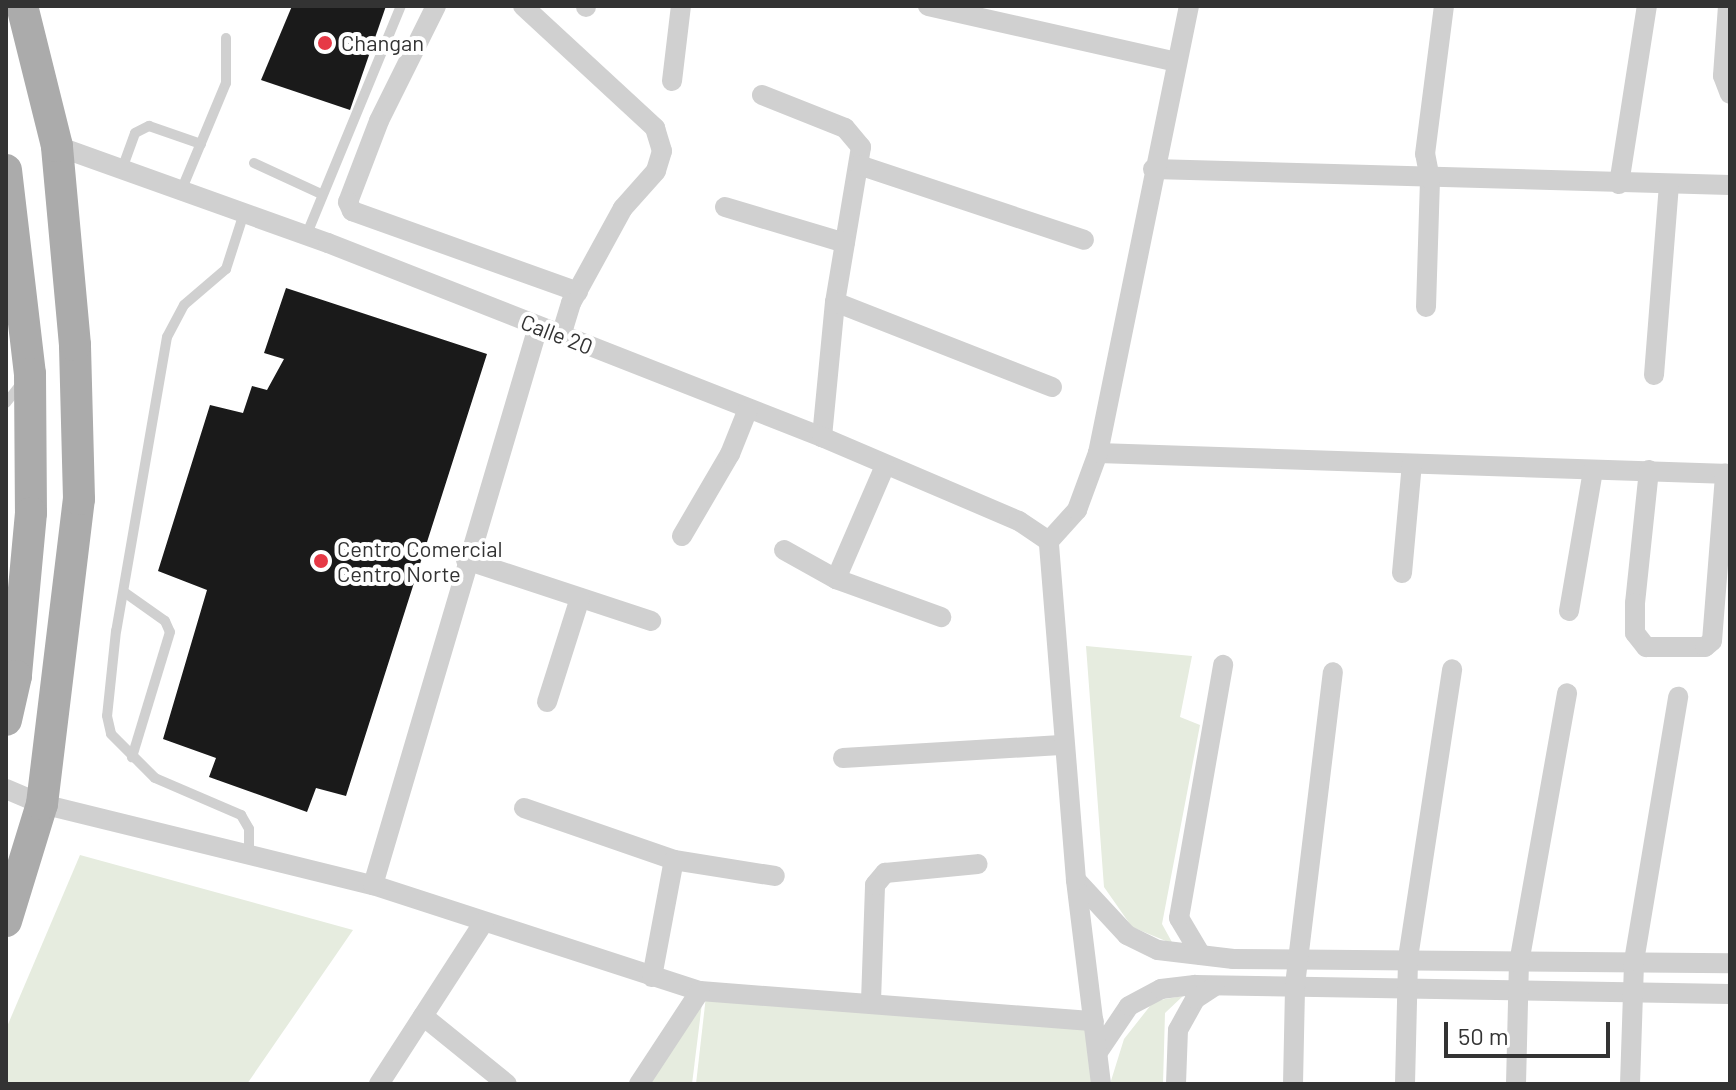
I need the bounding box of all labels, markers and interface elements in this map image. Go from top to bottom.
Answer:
place label: Changan [341,30,424,56]
marker: Changan [316,34,334,52]
street label: Calle 20 [517,308,597,360]
place label: Centro Comercial Centro Norte [337,535,503,586]
marker: Centro Comercial Centro Norte [312,552,330,570]
scale bar [1448,1006,1614,1056]
text: 50 m [1458,1021,1509,1050]

